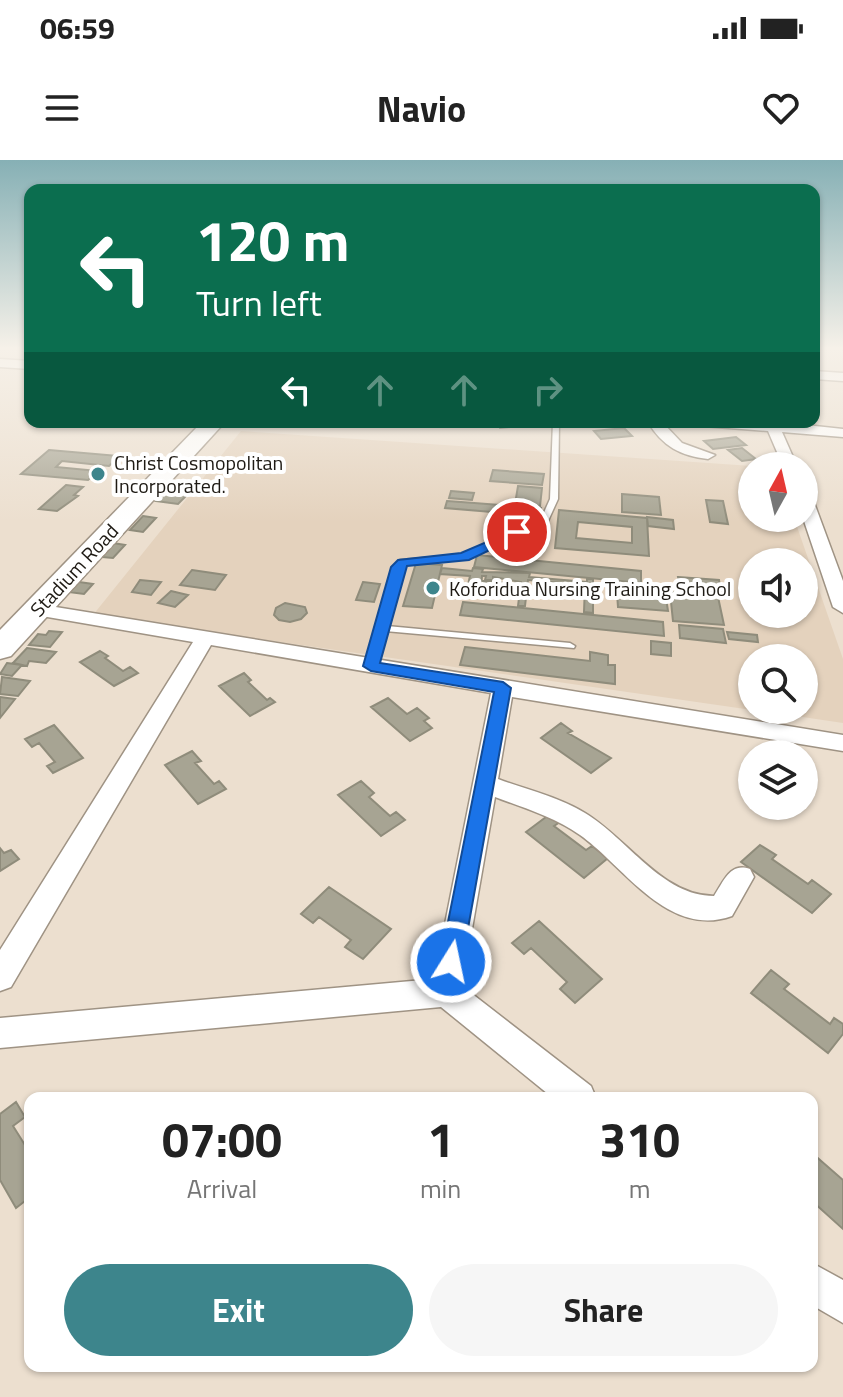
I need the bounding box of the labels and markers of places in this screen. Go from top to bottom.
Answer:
place label: Christ Cosmopolitan Incorporated. [114,447,283,501]
marker: Christ Cosmopolitan Incorporated. [89,465,107,483]
pin [483,498,551,566]
place label: Koforidua Nursing Training School [449,573,731,604]
marker: Koforidua Nursing Training School [424,579,442,597]

